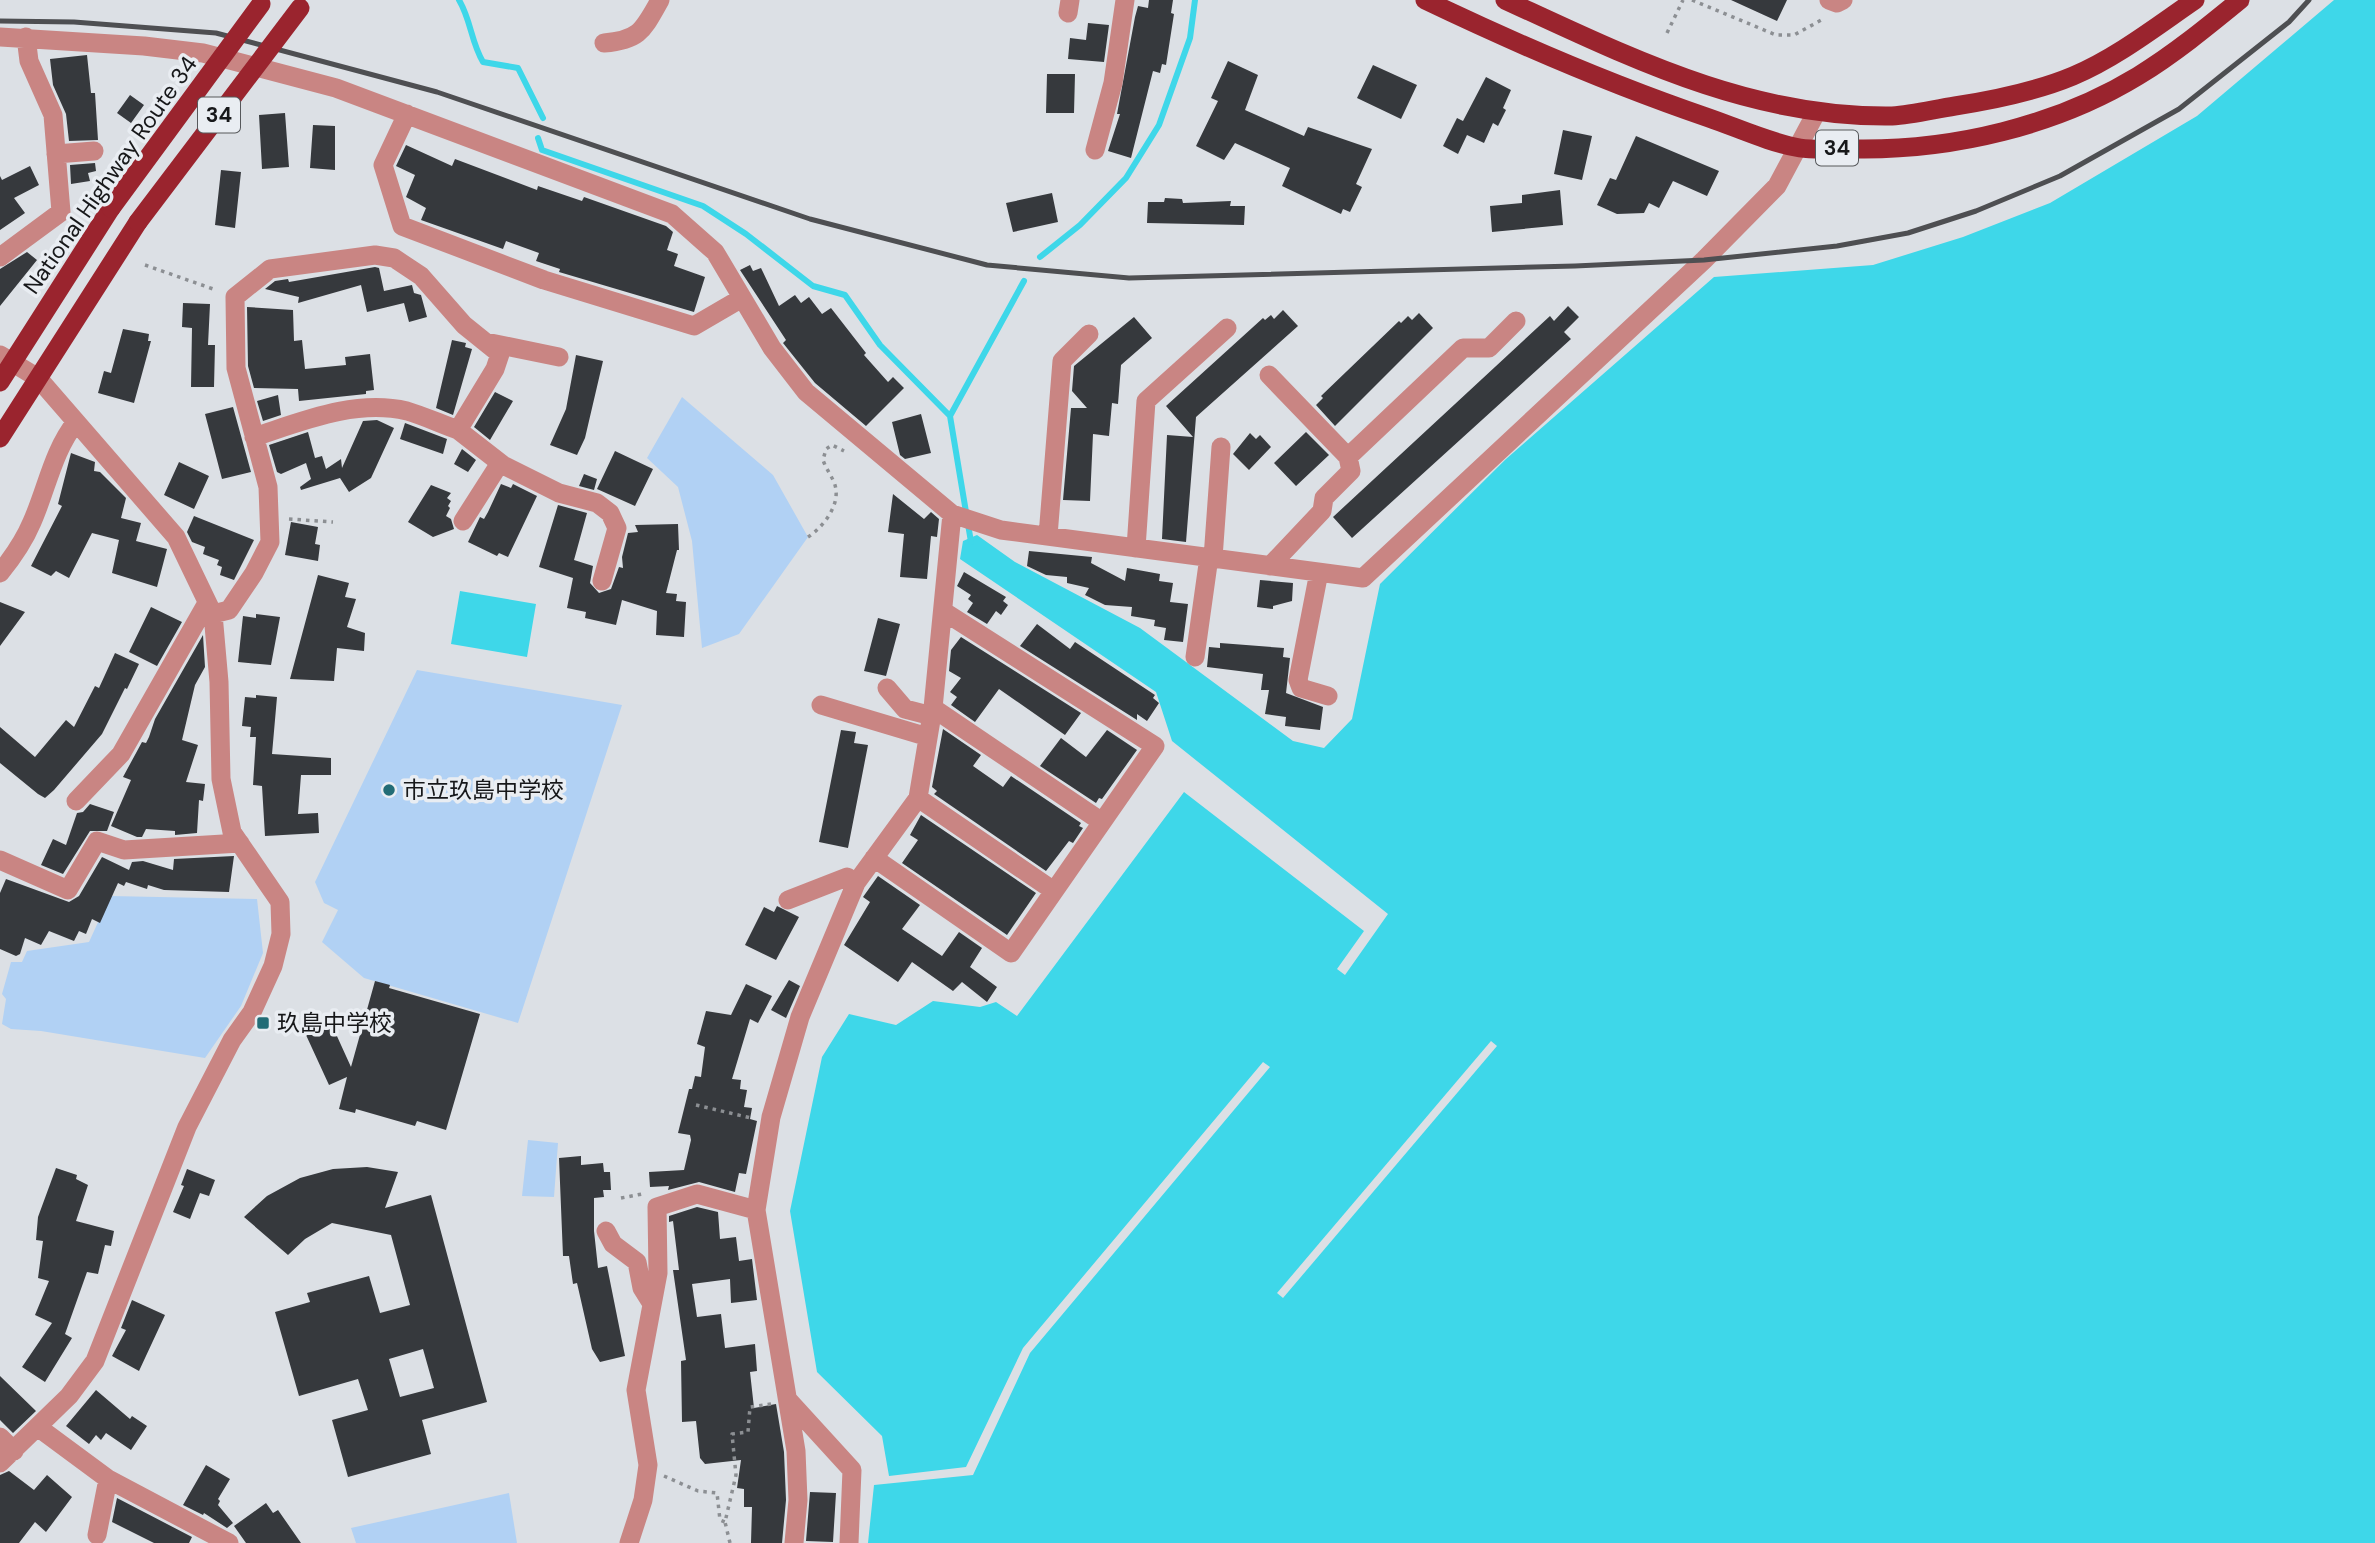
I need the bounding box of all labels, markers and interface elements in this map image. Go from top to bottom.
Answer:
street label: National Highway Route 34 [16,50,204,300]
road number: 34 [198,97,240,132]
road number: 34 [1816,130,1858,166]
place label: 市立玖島中学校 [403,775,564,805]
marker: 市立玖島中学校 [381,782,397,798]
place label: 玖島中学校 [277,1008,392,1038]
marker: 玖島中学校 [255,1015,271,1031]

